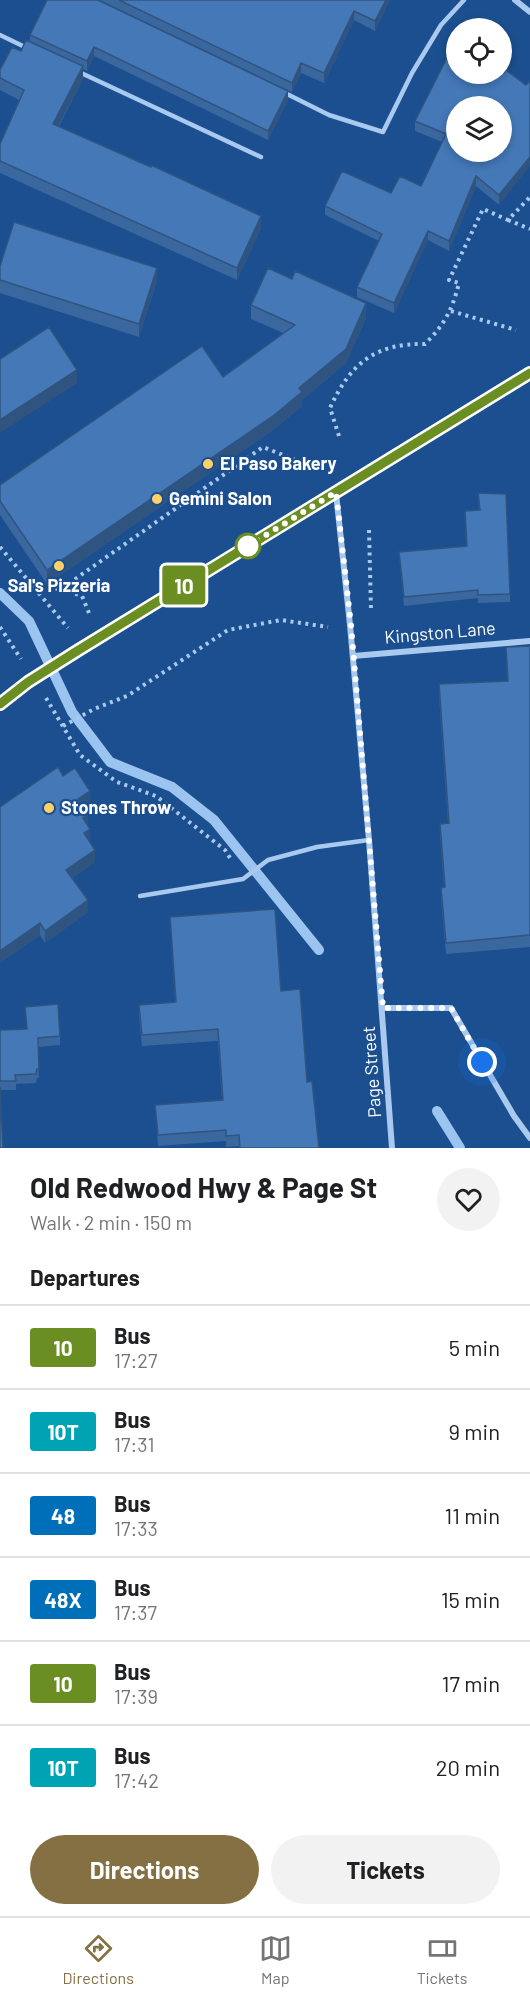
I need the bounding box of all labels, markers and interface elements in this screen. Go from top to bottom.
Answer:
map controls [446,18,512,162]
button: locate [446,18,512,84]
button: layers [446,96,512,162]
place label: El Paso Bakery [220,452,337,474]
marker: El Paso Bakery [201,457,215,471]
place label: Gemini Salon [169,487,272,509]
marker: Gemini Salon [150,492,164,506]
unlabelled marker [235,533,261,559]
marker: Sal's Pizzeria [52,559,66,573]
line badge: 10 [157,566,211,604]
text: 10 [174,573,194,598]
place label: Sal's Pizzeria [8,574,110,596]
street label: Kingston Lane [383,616,496,648]
place label: Stones Throw [61,796,171,818]
marker: Stones Throw [42,801,56,815]
street label: Page Street [357,1026,385,1119]
your location [467,1047,497,1077]
button: heart [437,1168,500,1231]
text: Old Redwood Hwy & Page St [30,1170,377,1204]
text: Walk · 2 min · 150 m [30,1210,192,1234]
text: Departures [30,1264,140,1290]
text: Bus [114,1322,151,1348]
text: 5 min [449,1334,500,1360]
text: 10 [53,1335,73,1360]
text: 17:27 [114,1348,157,1372]
text: Bus [114,1406,151,1432]
text: 9 min [448,1418,500,1444]
text: 10T [47,1419,79,1444]
text: 17:31 [114,1432,154,1456]
text: Bus [114,1490,151,1516]
text: 11 min [444,1502,500,1528]
text: 48 [51,1503,75,1528]
text: 17:33 [114,1516,158,1540]
text: Bus [114,1574,151,1600]
text: 15 min [441,1586,500,1612]
text: 48X [44,1587,82,1612]
text: 17:37 [114,1600,157,1624]
text: Bus [114,1658,151,1684]
text: 17 min [442,1670,500,1696]
text: 10 [53,1671,73,1696]
text: 17:39 [114,1684,158,1708]
text: Bus [114,1742,151,1768]
text: 20 min [436,1754,500,1780]
text: 10T [47,1755,79,1780]
text: 17:42 [114,1768,159,1792]
button: Directions [30,1835,259,1904]
button: Tickets [271,1835,500,1904]
tab: Directions [62,1932,134,1987]
tab: Map [259,1932,292,1987]
tab: Tickets [417,1932,468,1987]

